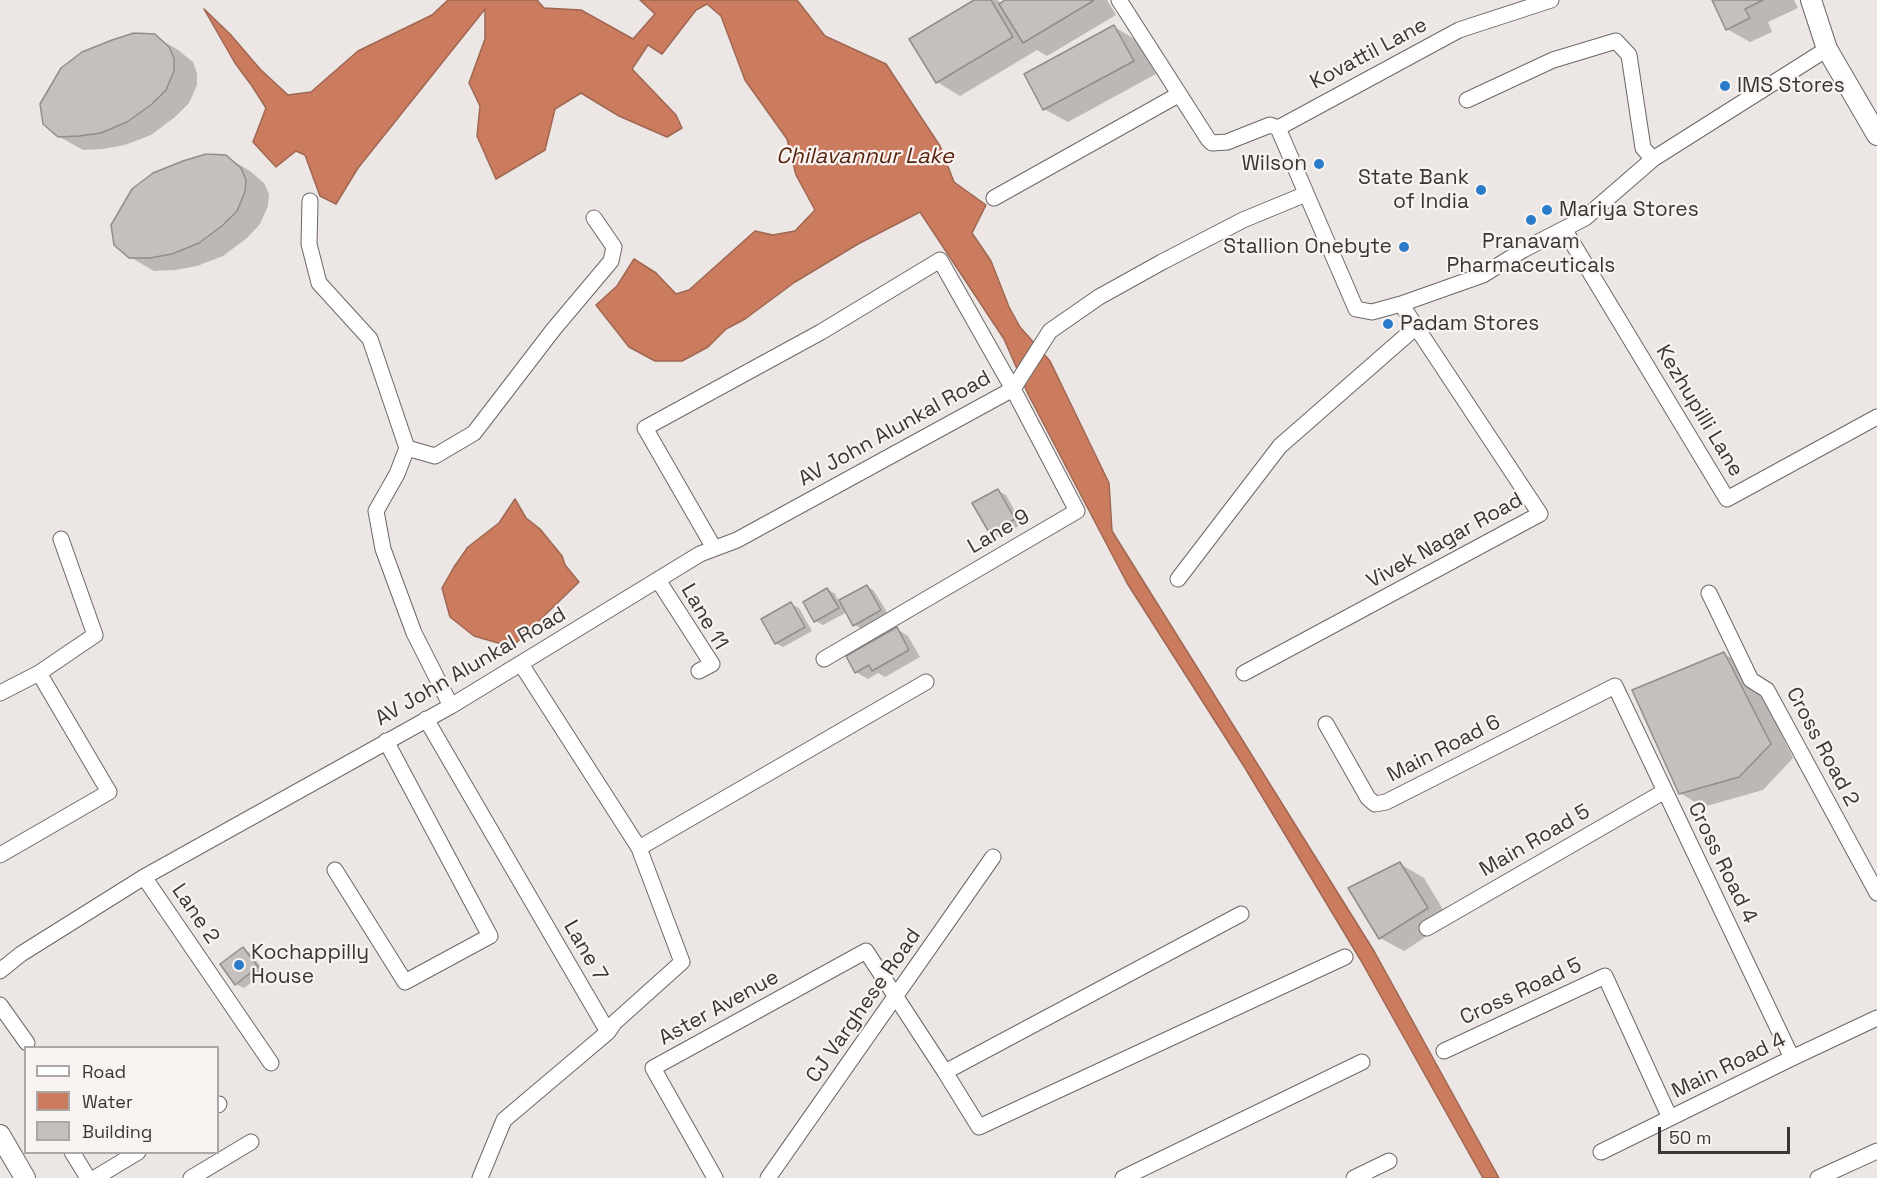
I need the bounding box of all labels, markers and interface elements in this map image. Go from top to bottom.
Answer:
street label: Kovattil Lane [1306,13,1432,95]
place label: IMS Stores [1737,73,1845,99]
marker: IMS Stores [1718,79,1732,93]
water label: Chilavannur Lake [776,144,954,170]
place label: Wilson [1241,151,1307,177]
marker: Wilson [1312,157,1326,171]
place label: State Bank of India [1358,165,1469,215]
marker: State Bank of India [1474,183,1488,197]
place label: Mariya Stores [1559,197,1699,223]
marker: Mariya Stores [1540,203,1554,217]
marker: Pranavam Pharmaceuticals [1524,213,1538,227]
place label: Pranavam Pharmaceuticals [1447,229,1615,279]
place label: Stallion Onebyte [1223,234,1392,260]
marker: Stallion Onebyte [1397,240,1411,254]
place label: Padam Stores [1400,311,1539,337]
marker: Padam Stores [1381,317,1395,331]
street label: Kezhupilli Lane [1650,341,1748,481]
street label: AV John Alunkal Road [794,366,996,492]
street label: Vivek Nagar Road [1363,488,1527,594]
street label: Lane 9 [964,504,1034,560]
street label: Lane 11 [675,580,733,654]
street label: AV John Alunkal Road [371,602,571,732]
street label: Cross Road 2 [1780,683,1864,811]
street label: Main Road 6 [1383,710,1505,788]
street label: Cross Road 4 [1682,798,1762,928]
street label: Main Road 5 [1475,799,1595,883]
street label: Lane 2 [166,879,224,949]
street label: Lane 7 [558,916,612,986]
street label: CJ Varghese Road [801,924,927,1088]
place label: Kochappilly House [251,940,369,990]
street label: Cross Road 5 [1456,953,1586,1031]
marker: Kochappilly House [232,958,246,972]
street label: Aster Avenue [655,965,783,1051]
street label: Main Road 4 [1668,1028,1790,1104]
legend [24,1046,219,1154]
text: Road [82,1060,126,1083]
text: Water [82,1090,133,1113]
scale bar [1661,1115,1793,1153]
text: Building [82,1120,152,1143]
text: 50 m [1669,1126,1711,1149]

